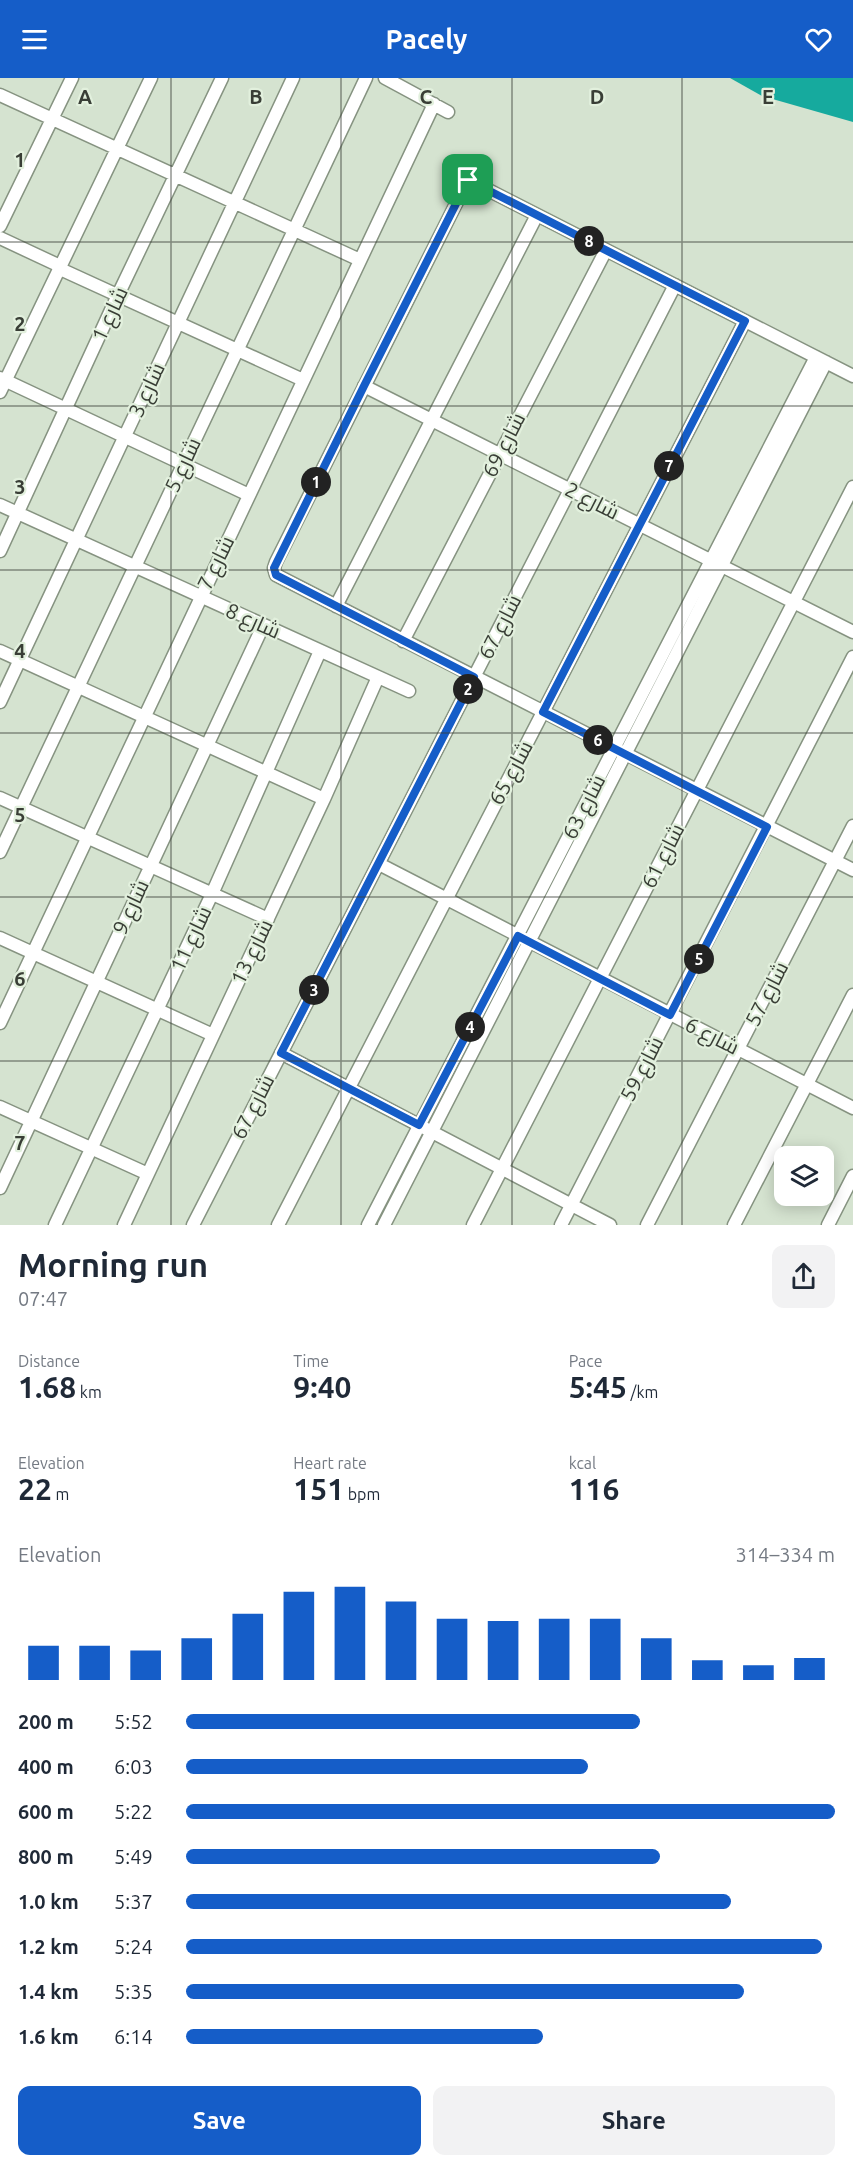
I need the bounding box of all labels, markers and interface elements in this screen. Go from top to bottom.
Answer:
icon: menu [18,23,51,56]
icon: heart [802,23,835,56]
text: Pacely [386,24,467,54]
text: A [78,85,92,108]
text: B [249,85,263,108]
text: C [420,85,433,108]
text: D [590,85,604,108]
text: E [762,85,774,108]
text: 1 [14,148,26,171]
pin [442,154,493,205]
icon: arrive [451,163,484,196]
pin: 8 [574,226,604,256]
text: 8 [584,232,594,250]
street label: شارع 1 [86,283,135,346]
text: 2 [14,312,26,335]
street label: شارع 3 [123,359,172,422]
street label: شارع 69 [477,408,532,482]
street label: شارع 5 [159,434,208,497]
pin: 7 [654,451,684,481]
text: 7 [664,457,674,475]
pin: 1 [301,467,331,497]
text: 1 [311,473,321,491]
text: 3 [14,475,26,498]
street label: شارع 2 [560,476,623,526]
street label: شارع 7 [192,532,241,595]
street label: شارع 67 [473,590,528,664]
street label: شارع 8 [221,597,284,645]
text: 4 [14,639,26,662]
pin: 2 [453,674,483,704]
text: 2 [463,680,473,698]
pin: 6 [583,725,613,755]
text: 6 [593,731,603,749]
street label: شارع 65 [483,736,540,810]
street label: شارع 63 [557,770,612,844]
text: 5 [14,803,26,826]
street label: شارع 61 [636,819,691,893]
street label: شارع 9 [107,876,156,939]
street label: شارع 11 [165,902,218,976]
street label: شارع 13 [225,915,280,989]
pin: 5 [684,944,714,974]
text: 5 [694,950,704,968]
street label: شارع 57 [740,957,795,1031]
text: 6 [14,967,26,990]
pin: 3 [299,975,329,1005]
text: 3 [309,981,319,999]
street label: شارع 6 [680,1011,743,1061]
pin: 4 [455,1012,485,1042]
text: 4 [465,1018,475,1036]
street label: شارع 59 [615,1032,670,1106]
street label: شارع 67 [226,1070,281,1144]
text: 7 [14,1131,26,1154]
map controls [774,1146,834,1206]
button: layers [774,1146,834,1206]
button: share [772,1245,835,1308]
text: Morning run [18,1246,208,1283]
text: 07:47 [18,1287,68,1310]
text: Distance [18,1352,80,1370]
text: Time [293,1352,329,1370]
text: Pace [569,1352,603,1370]
text: 1.68 [18,1370,76,1404]
text: 9:40 [293,1370,351,1404]
text: 5:45 [569,1370,627,1404]
text: km [76,1383,102,1401]
text: /km [627,1383,658,1401]
text: Elevation [18,1454,85,1472]
text: Heart rate [293,1454,367,1472]
text: kcal [569,1454,596,1472]
text: 22 [18,1472,52,1506]
text: 151 [293,1472,344,1506]
text: 116 [569,1472,619,1506]
text: m [52,1485,69,1503]
text: bpm [344,1485,380,1503]
text: Elevation [18,1543,101,1566]
text: 314–334 m [736,1543,835,1566]
text: 200 m [18,1710,74,1733]
text: 5:52 [114,1710,153,1733]
text: 400 m [18,1755,74,1778]
text: 6:03 [114,1755,153,1778]
text: 600 m [18,1800,74,1823]
text: 5:22 [114,1800,153,1823]
text: 800 m [18,1845,74,1868]
text: 5:49 [114,1845,153,1868]
text: 1.0 km [18,1890,79,1913]
text: 5:37 [114,1890,153,1913]
text: 1.2 km [18,1935,79,1958]
text: 5:24 [114,1935,153,1958]
text: 1.4 km [18,1980,79,2003]
text: 5:35 [114,1980,153,2003]
text: 1.6 km [18,2025,79,2048]
text: 6:14 [114,2025,153,2048]
button: Save [18,2086,421,2155]
button: Share [433,2086,835,2155]

